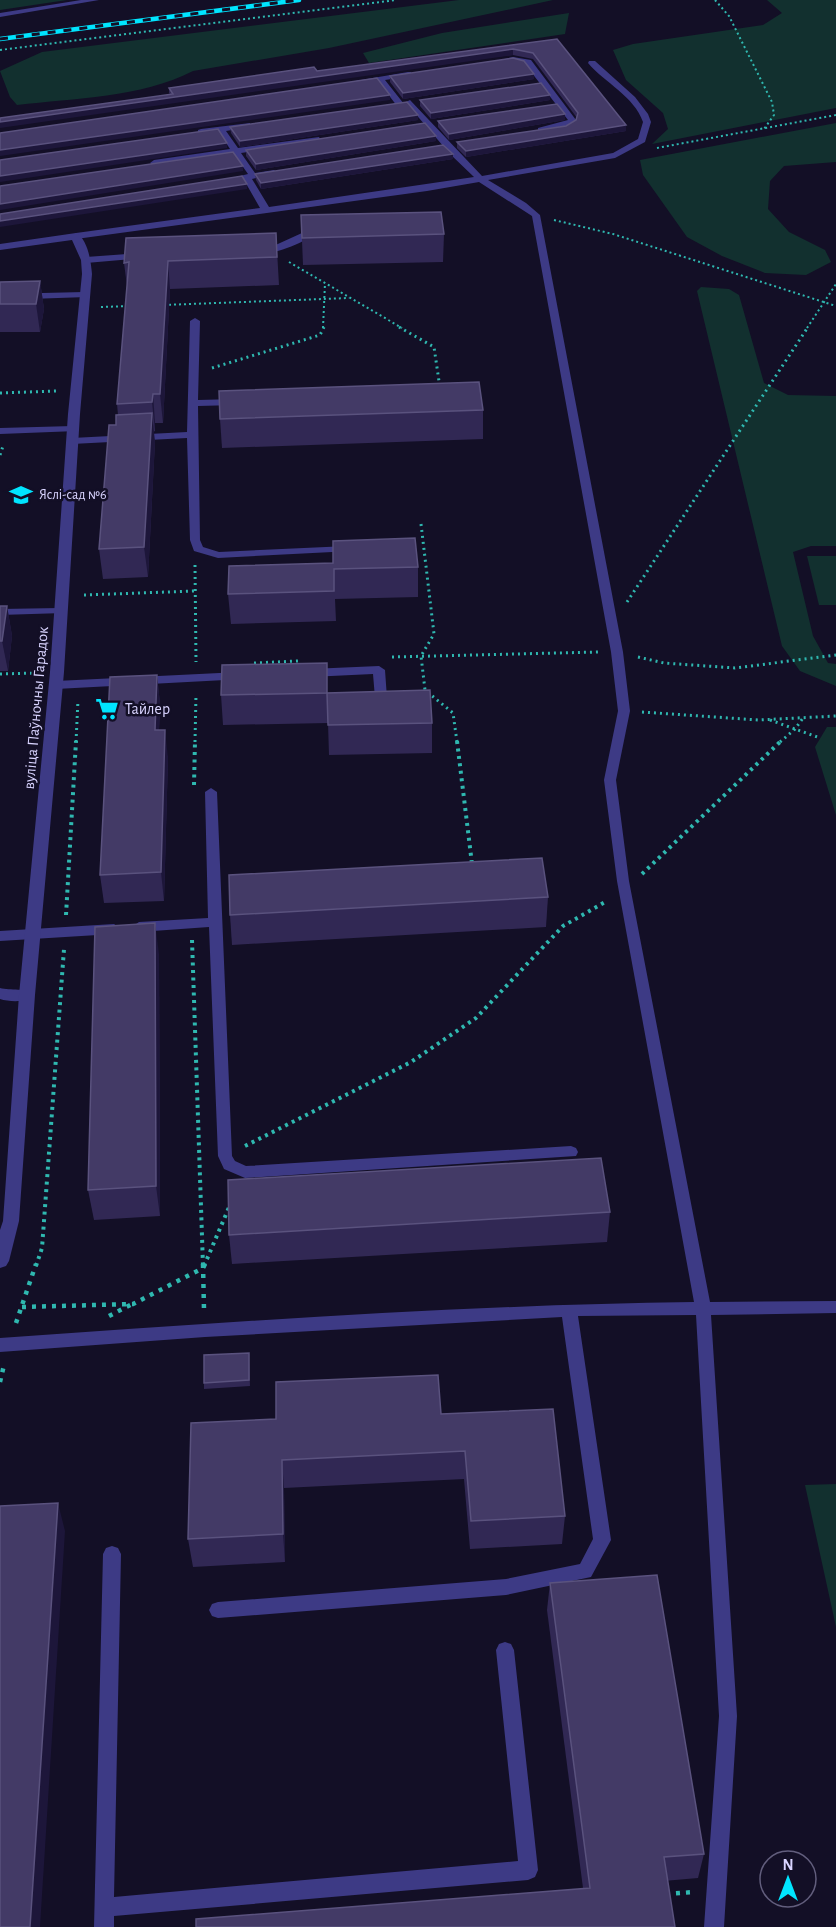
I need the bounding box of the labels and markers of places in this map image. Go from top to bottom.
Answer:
school or university icon: Яслі-сад №6 [8,482,34,508]
place label: Яслі-сад №6 [39,488,107,502]
supermarket icon: Тайлер [94,696,120,722]
place label: Тайлер [125,701,170,717]

